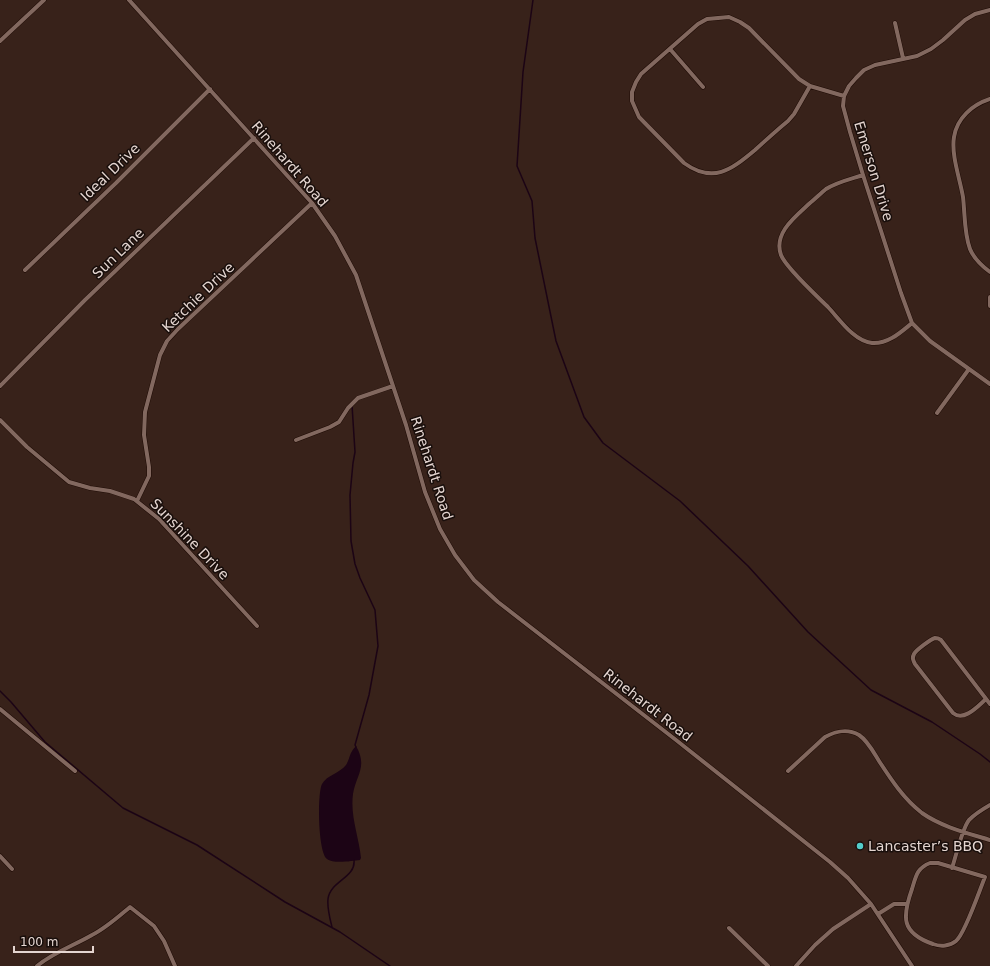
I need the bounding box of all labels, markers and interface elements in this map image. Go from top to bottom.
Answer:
street label: Rinehardt Road [249,118,331,210]
street label: Emerson Drive [851,119,897,223]
street label: Ideal Drive [77,140,143,204]
street label: Sun Lane [89,225,147,281]
street label: Ketchie Drive [159,259,237,335]
street label: Rinehardt Road [408,414,456,522]
street label: Sunshine Drive [147,495,233,583]
street label: Rinehardt Road [601,665,695,745]
place label: Lancaster’s BBQ [868,838,983,854]
marker: Lancaster’s BBQ [855,841,865,851]
scale bar [14,928,93,954]
text: 100 m [20,935,58,949]

